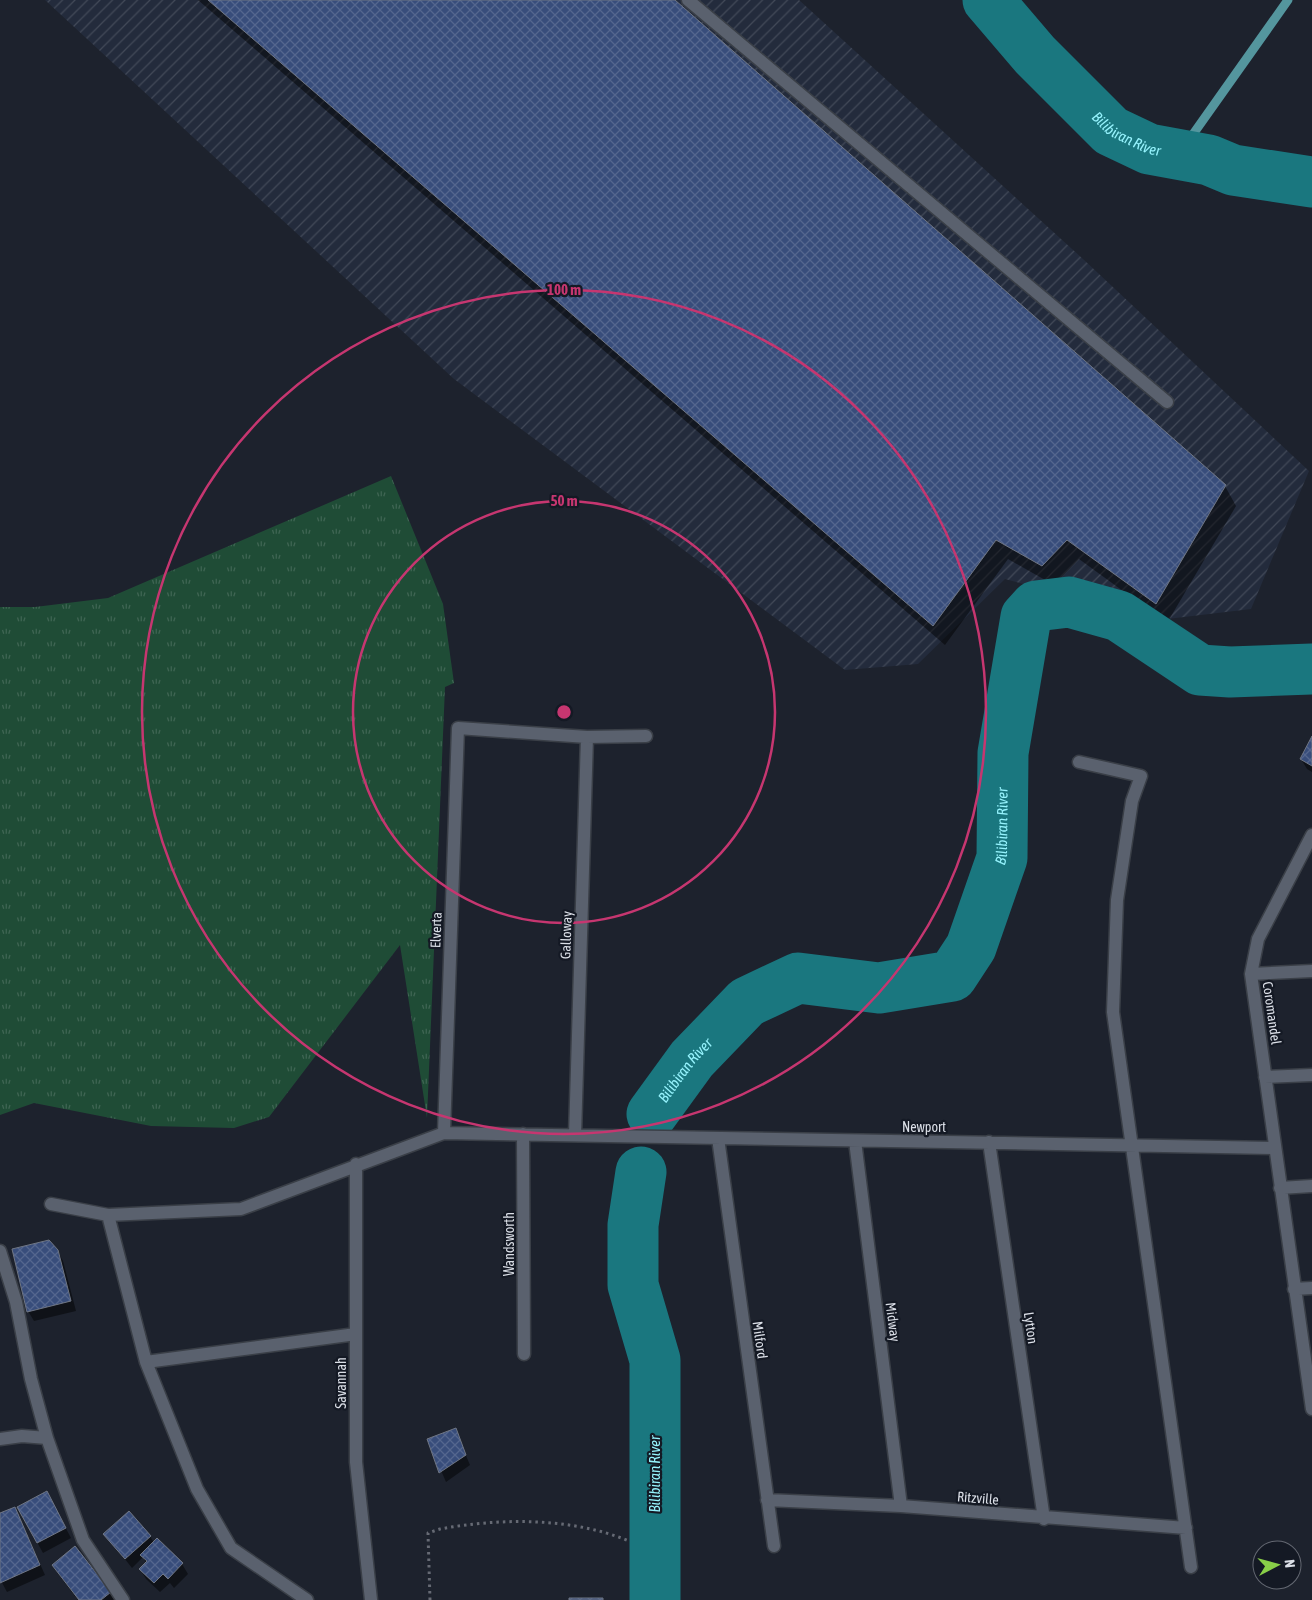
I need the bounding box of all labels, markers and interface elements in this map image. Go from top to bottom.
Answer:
water label: Bilibiran River [1089,108,1163,159]
text: 100 m [547,281,581,298]
text: 50 m [551,492,578,509]
centre of rings [555,703,573,721]
water label: Bilibiran River [991,787,1011,867]
street label: Galloway [557,910,575,959]
street label: Elverta [427,912,445,948]
street label: Coromandel [1260,980,1284,1046]
water label: Bilibiran River [654,1034,716,1105]
street label: Newport [902,1119,946,1135]
street label: Wandsworth [501,1212,517,1276]
street label: Midway [883,1301,903,1343]
street label: Lytton [1021,1311,1041,1345]
street label: Milford [749,1320,771,1360]
street label: Savannah [333,1357,349,1409]
water label: Bilibiran River [646,1435,663,1513]
street label: Ritzville [956,1488,1000,1508]
north arrow [1252,1540,1302,1590]
text: N [1282,1559,1298,1569]

